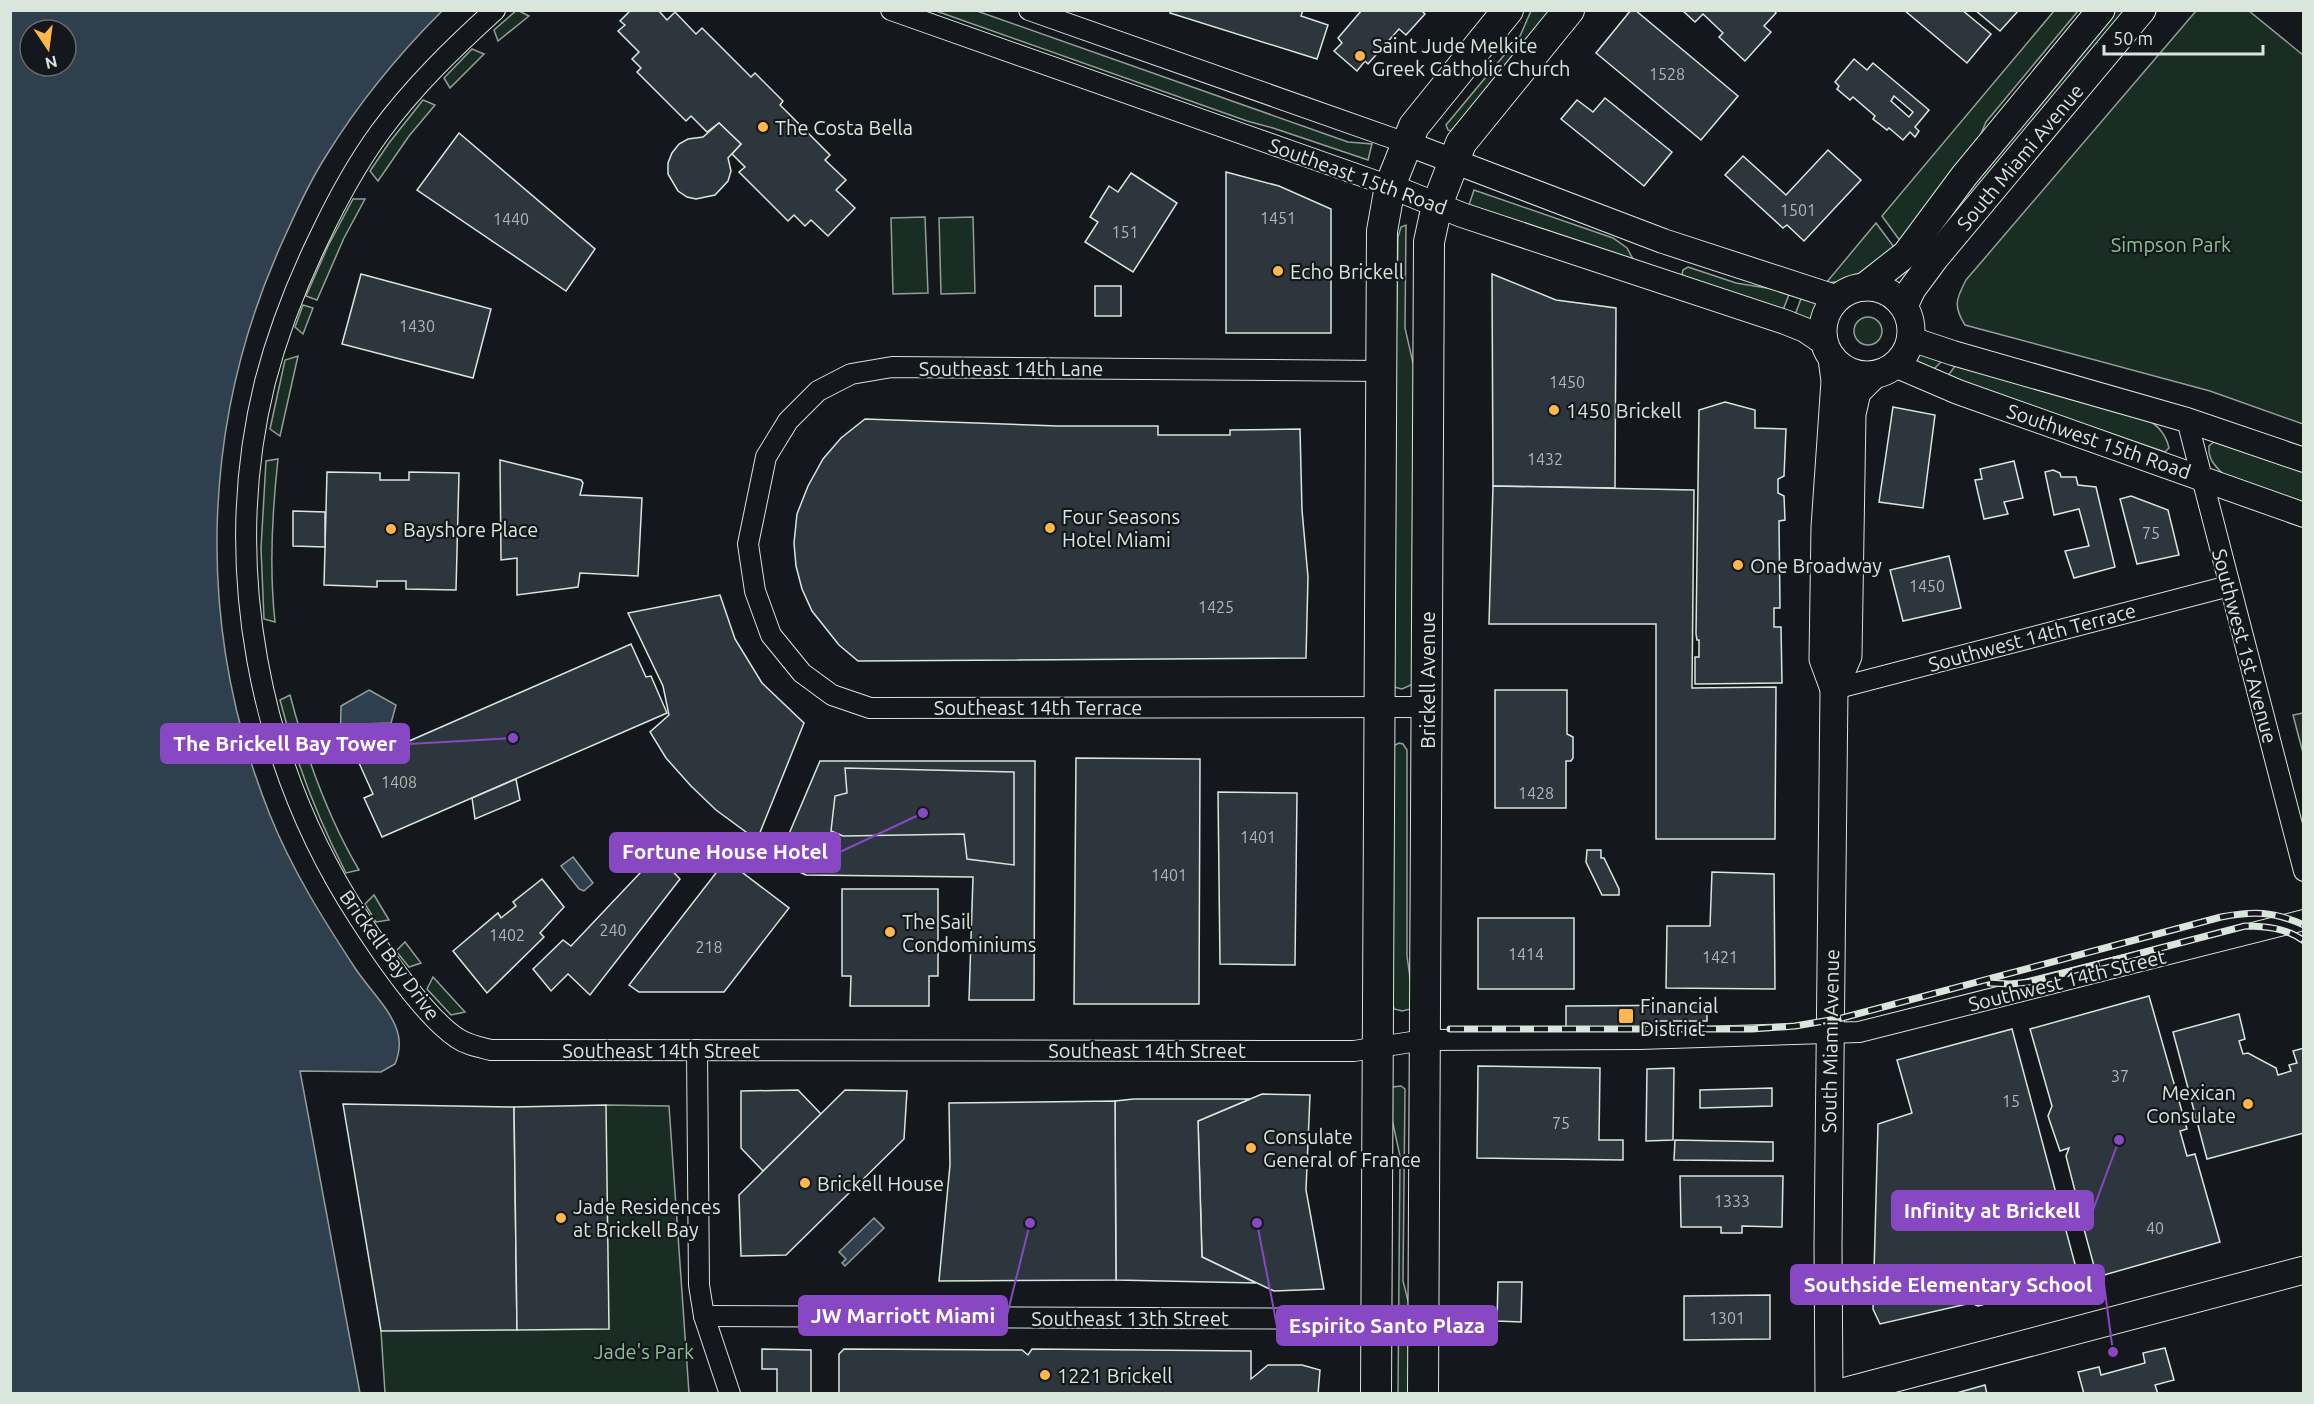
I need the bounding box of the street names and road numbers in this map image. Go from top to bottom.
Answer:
street label: South Miami Avenue [1952,79,2088,235]
street label: Southeast 15th Road [1266,133,1450,219]
street label: Southeast 14th Lane [919,357,1103,380]
street label: Southwest 15th Road [2004,399,2194,483]
street label: Southwest 1st Avenue [2208,546,2282,746]
street label: Southwest 14th Terrace [1926,598,2138,676]
street label: Brickell Avenue [1416,611,1439,749]
street label: Southeast 14th Terrace [934,696,1142,719]
street label: Brickell Bay Drive [335,886,445,1024]
street label: Southwest 14th Street [1966,944,2168,1016]
street label: South Miami Avenue [1817,949,1843,1133]
street label: Southeast 14th Street [562,1039,760,1062]
street label: Southeast 14th Street [1048,1039,1246,1062]
street label: Southeast 13th Street [1031,1307,1229,1330]

